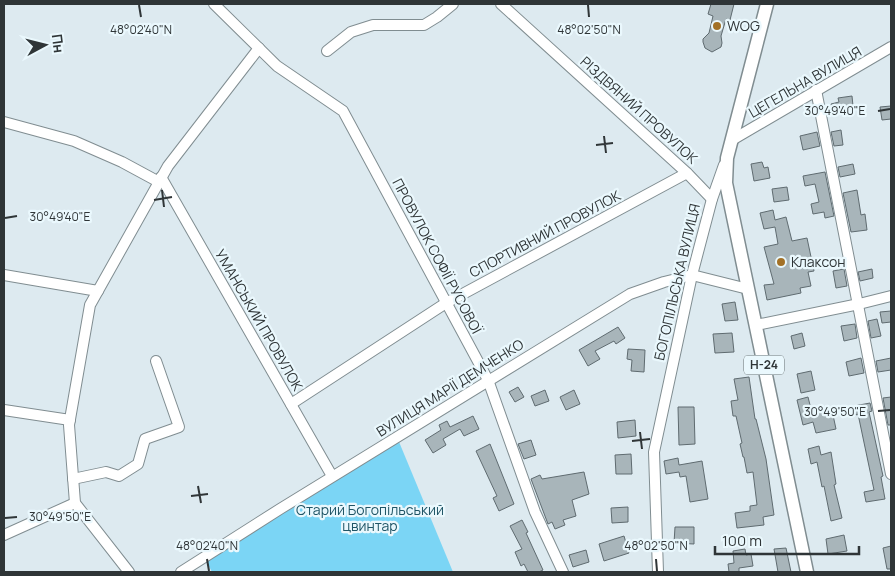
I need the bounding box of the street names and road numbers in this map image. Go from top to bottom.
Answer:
street label: ЦЕГЕЛЬНА ВУЛИЦЯ [745,42,865,122]
street label: РІЗДВЯНИЙ ПРОВУЛОК [577,52,703,168]
street label: ПРОВУЛОК СОФІЇ РУСОВОЇ [388,175,487,337]
street label: СПОРТИВНИЙ ПРОВУЛОК [466,185,624,282]
street label: БОГОПІЛЬСЬКА ВУЛИЦЯ [649,202,704,362]
street label: УМАНСЬКИЙ ПРОВУЛОК [211,246,308,394]
street label: ВУЛИЦЯ МАРІЇ ДЕМЧЕНКО [373,334,527,441]
road number: Н-24 [744,356,784,374]

